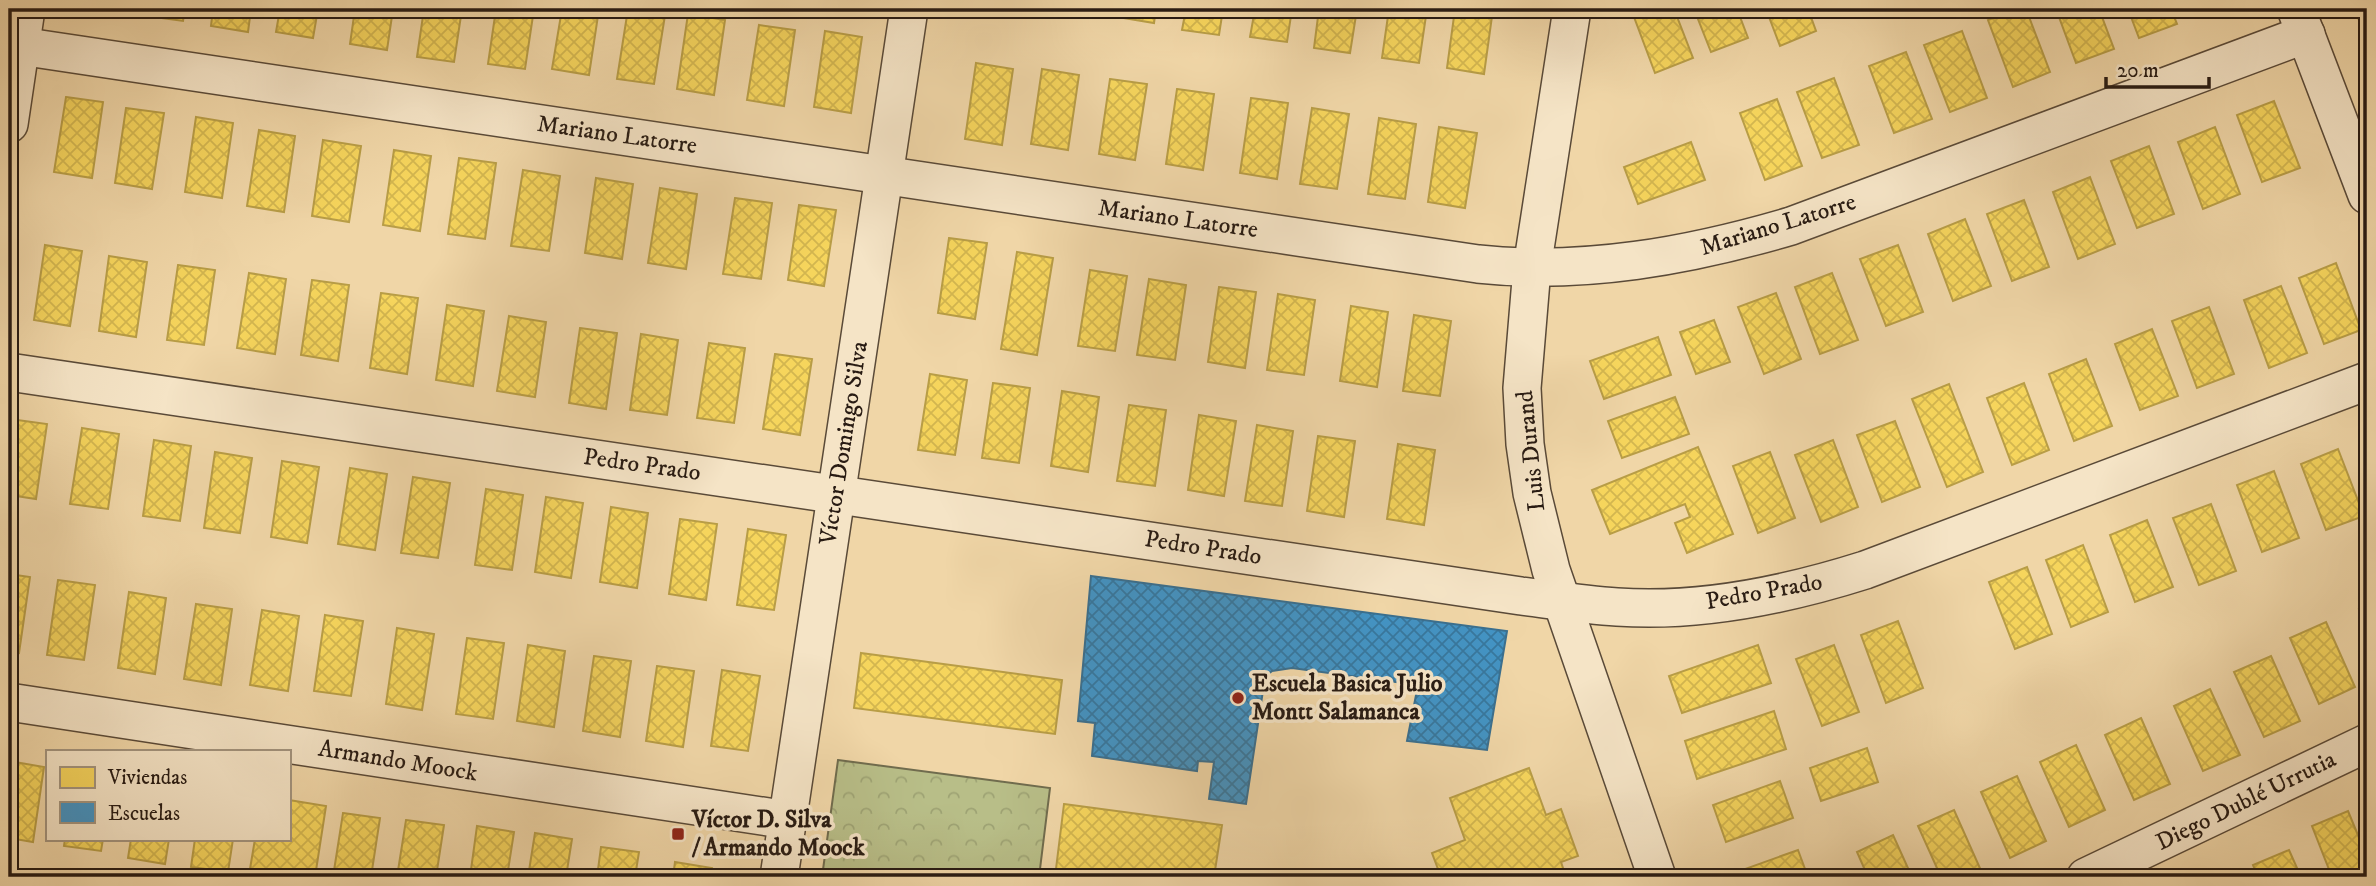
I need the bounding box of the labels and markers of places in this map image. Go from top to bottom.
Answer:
place label: Escuela Basica Julio Montt Salamanca [1252,669,1443,727]
marker: Escuela Basica Julio Montt Salamanca [1230,690,1246,706]
place label: Víctor D. Silva / Armando Moock [691,805,866,863]
marker: Víctor D. Silva / Armando Moock [670,826,686,842]

